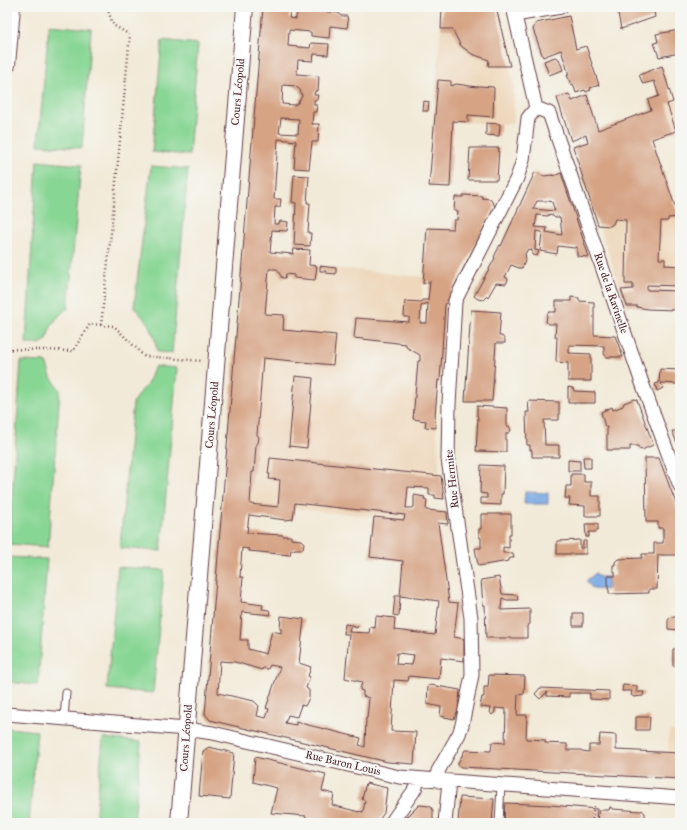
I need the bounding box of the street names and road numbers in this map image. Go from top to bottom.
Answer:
street label: Cours Léopold [229,57,247,126]
street label: Rue de la Ravinelle [591,251,631,335]
street label: Cours Léopold [203,380,221,449]
street label: Rue Hermite [442,448,462,509]
street label: Cours Léopold [177,703,195,772]
street label: Rue Baron Louis [304,748,382,778]

